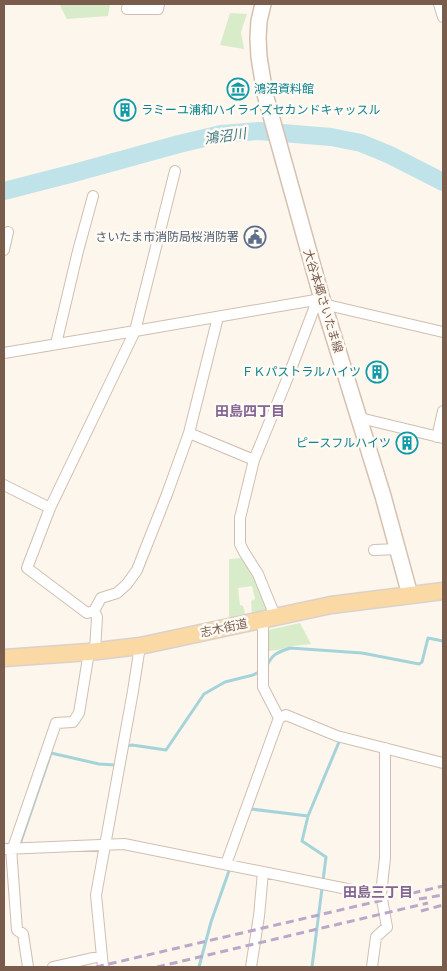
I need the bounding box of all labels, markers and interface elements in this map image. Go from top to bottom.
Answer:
museum icon: 鴻沼資料館 [226,77,250,101]
place label: 鴻沼資料館 [254,82,314,96]
building icon: ラミーユ浦和ハイライズセカンドキャッスル [113,98,137,122]
place label: ラミーユ浦和ハイライズセカンドキャッスル [141,103,380,117]
water label: 鴻沼川 [203,125,249,147]
public building icon: さいたま市消防局桜消防署 [243,225,267,249]
place label: さいたま市消防局桜消防署 [95,230,239,244]
street label: 大谷本郷さいたま線 [301,247,345,355]
building icon: ＦＫパストラルハイツ [365,360,389,384]
place label: ＦＫパストラルハイツ [241,365,361,379]
district label: 田島四丁目 [215,403,285,419]
building icon: ピースフルハイツ [395,431,419,455]
place label: ピースフルハイツ [296,436,391,450]
street label: 志木街道 [199,616,249,640]
district label: 田島三丁目 [343,884,413,900]

